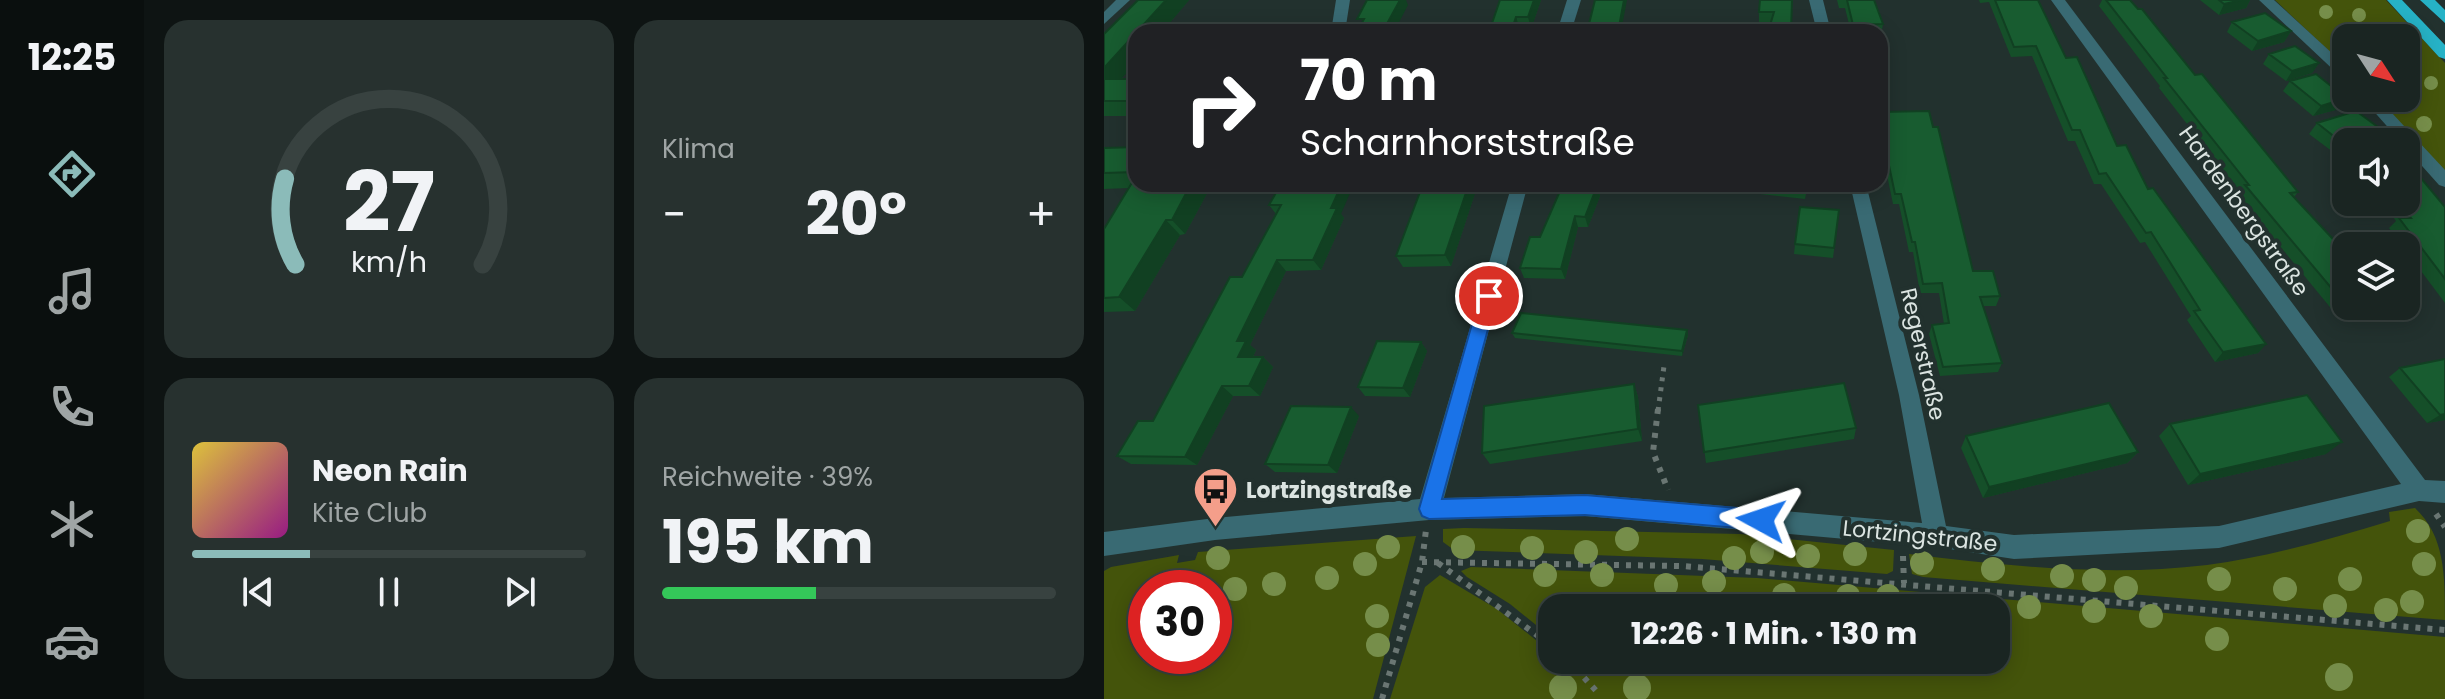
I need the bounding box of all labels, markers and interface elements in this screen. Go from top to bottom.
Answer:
north arrow [2332,24,2420,112]
map controls [2332,24,2420,320]
text: 12:25 [28,32,116,83]
text: 70 m [1300,41,1438,120]
icon: right [1168,56,1272,160]
text: Scharnhorststraße [1300,117,1635,168]
street label: Hardenbergstraße [2172,119,2316,303]
button: sound [2332,128,2420,216]
text: Klima [662,131,735,167]
text: 27 [343,143,435,259]
icon: directions [44,146,100,202]
text: 20° [806,172,907,256]
text: − [662,184,686,245]
text: + [1026,184,1056,245]
button: layers [2332,232,2420,320]
text: km/h [351,242,427,282]
pin [1455,262,1523,330]
icon: music [44,263,100,319]
icon: arrive [1467,274,1511,318]
street label: Regerstraße [1893,285,1953,423]
icon: phone [44,379,100,435]
text: Neon Rain [312,449,468,492]
text: Reichweite · 39% [662,459,873,495]
bus stop icon: Lortzingstraße [1191,466,1239,529]
place label: Lortzingstraße [1246,475,1412,506]
position arrow [1719,478,1803,562]
text: Kite Club [312,495,427,531]
icon: climate [44,496,100,552]
text: 195 km [662,500,874,584]
street label: Lortzingstraße [1841,512,1999,560]
icon: previous [236,570,280,614]
icon: pause [367,570,411,614]
icon: next [498,570,542,614]
speed limit sign: 30 [1128,570,1232,674]
text: 12:26 · 1 Min. · 130 m [1631,612,1917,655]
icon: car [44,613,100,669]

